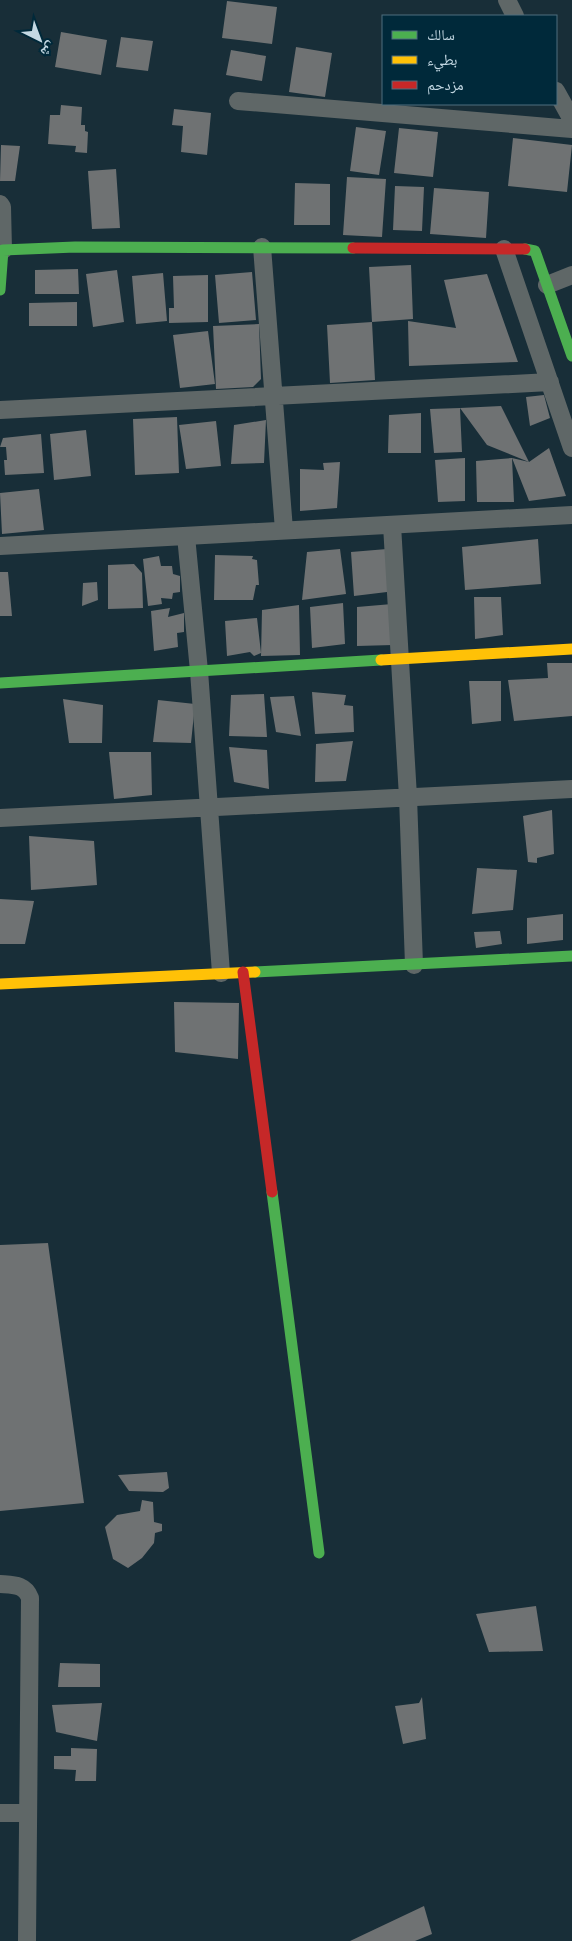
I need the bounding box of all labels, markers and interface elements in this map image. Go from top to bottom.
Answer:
north arrow [15,15,65,65]
legend [382,15,557,105]
text: سالك [427,25,455,44]
text: ش [37,38,60,61]
text: بطيء [427,50,457,72]
text: مزدحم [427,75,464,95]

